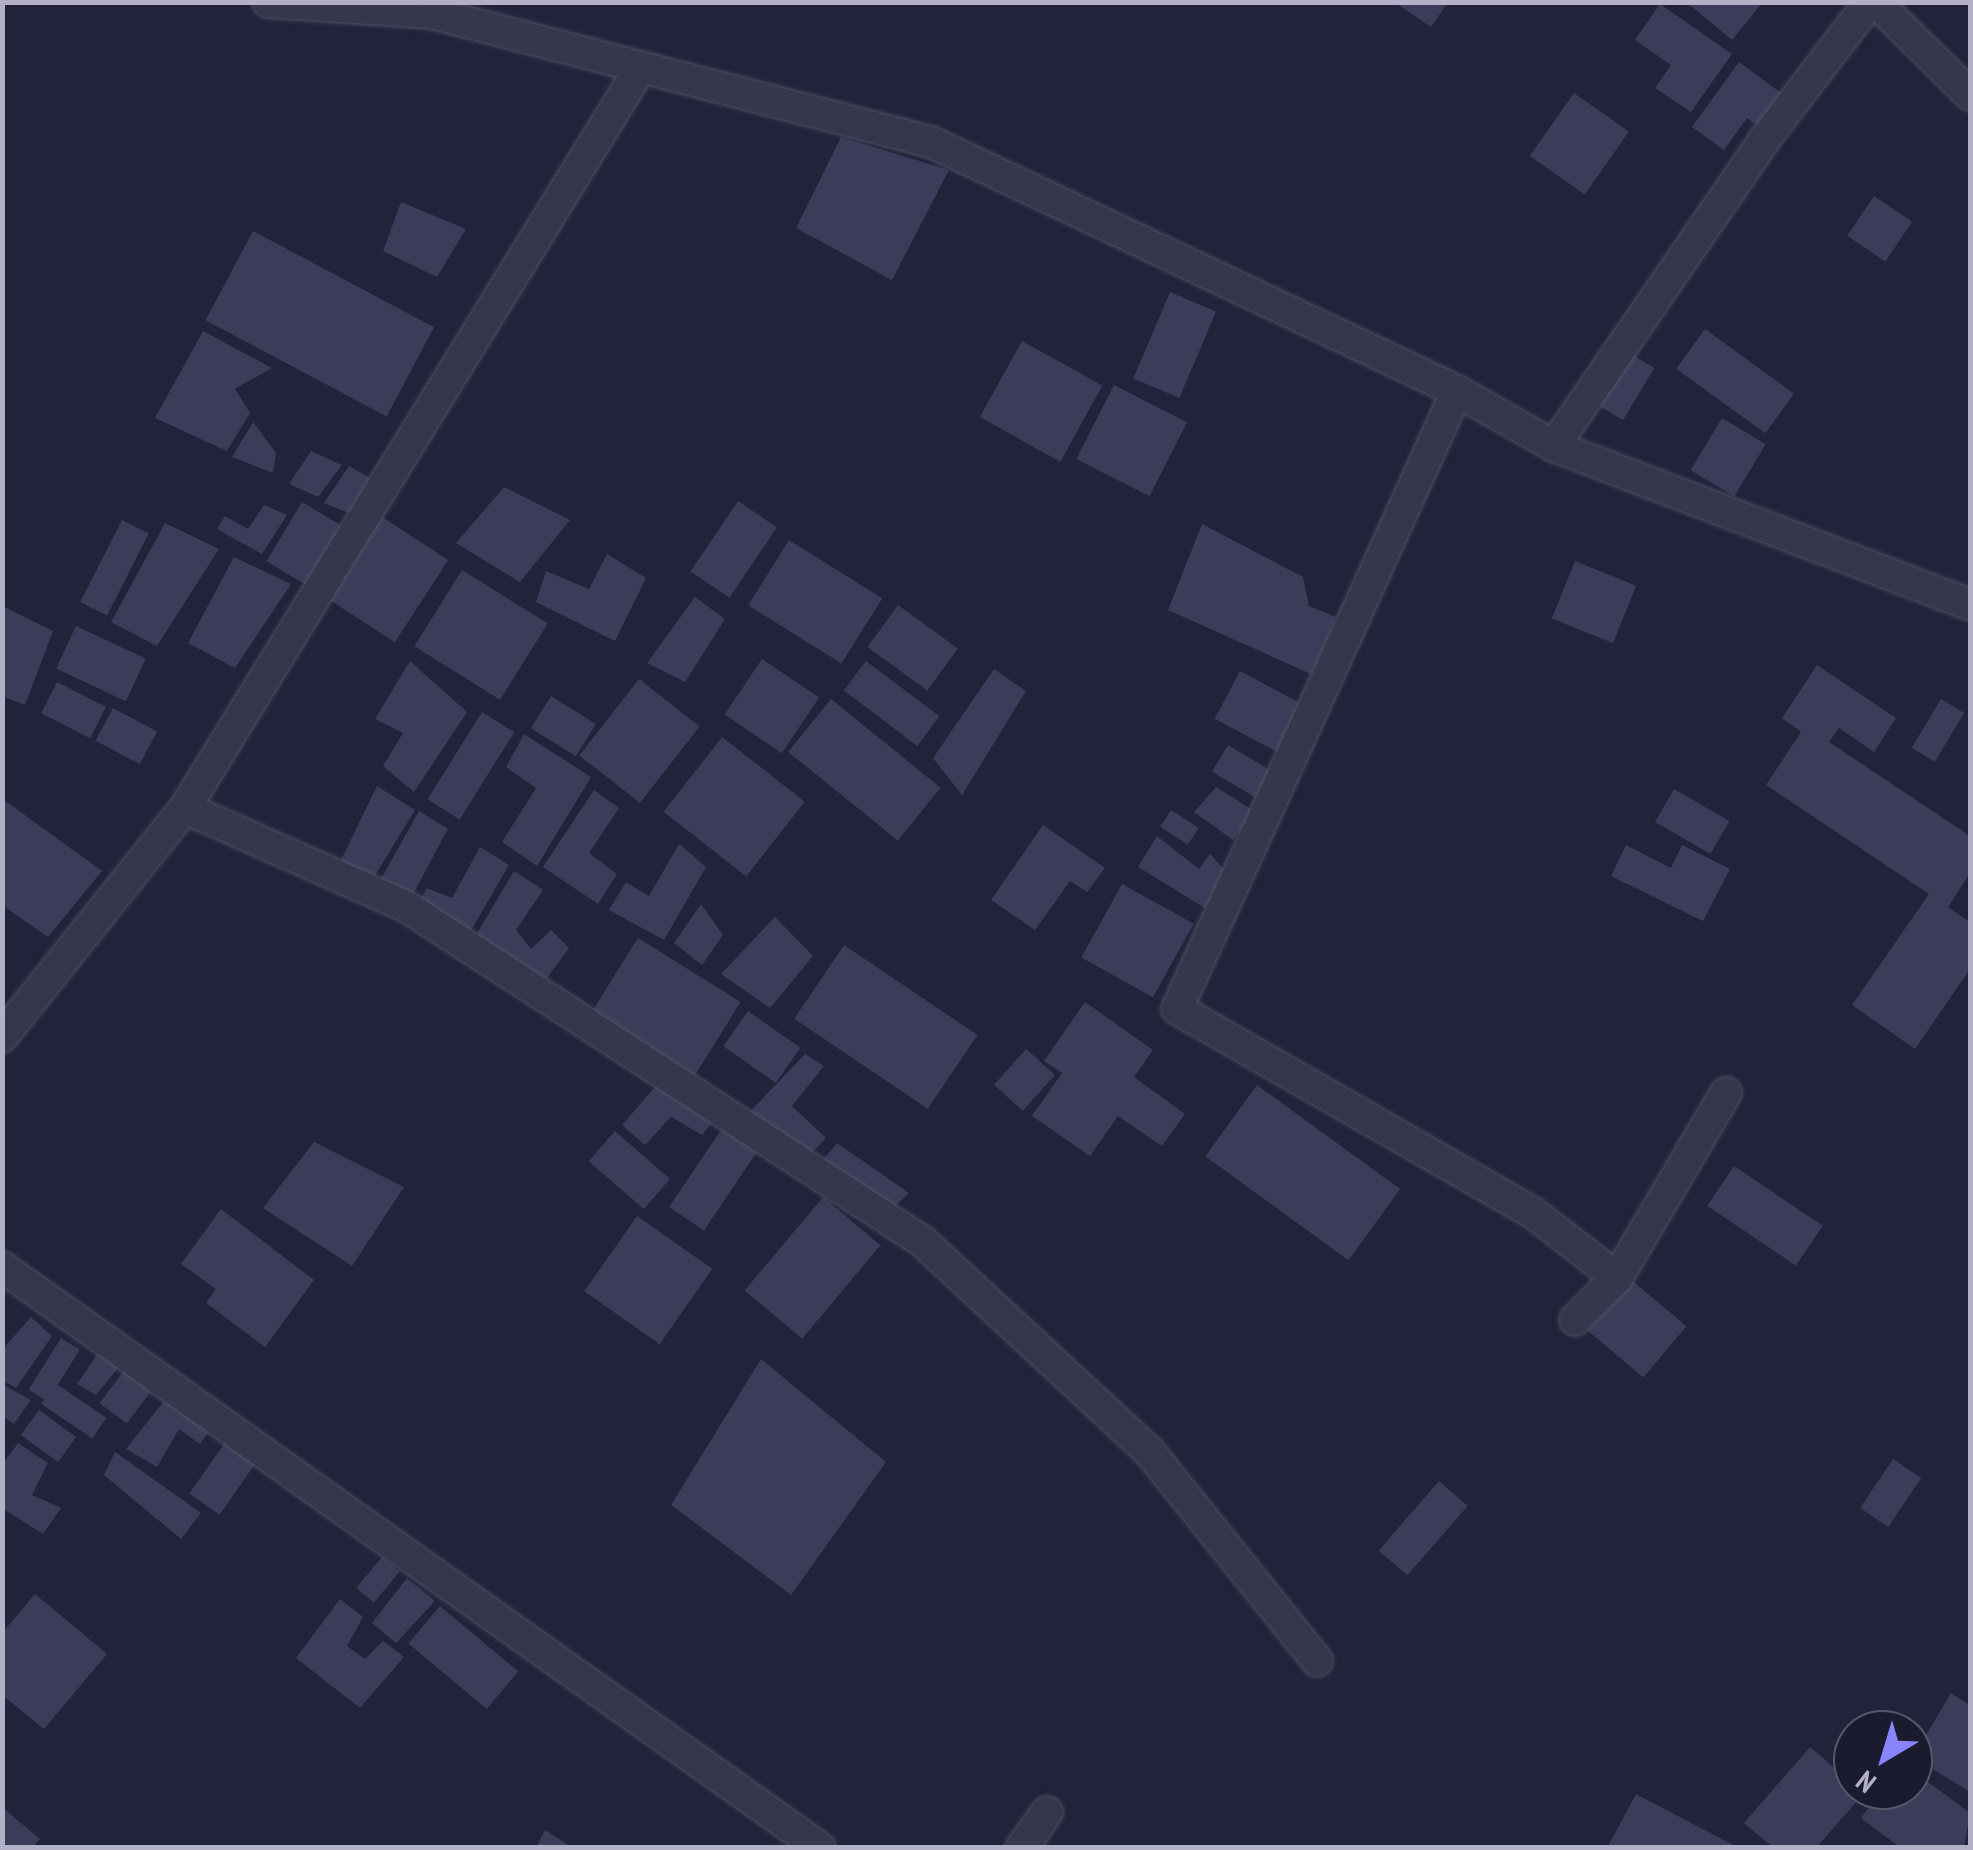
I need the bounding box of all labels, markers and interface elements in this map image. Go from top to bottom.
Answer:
north arrow [1833,1710,1933,1810]
text: N [1848,1763,1883,1802]

